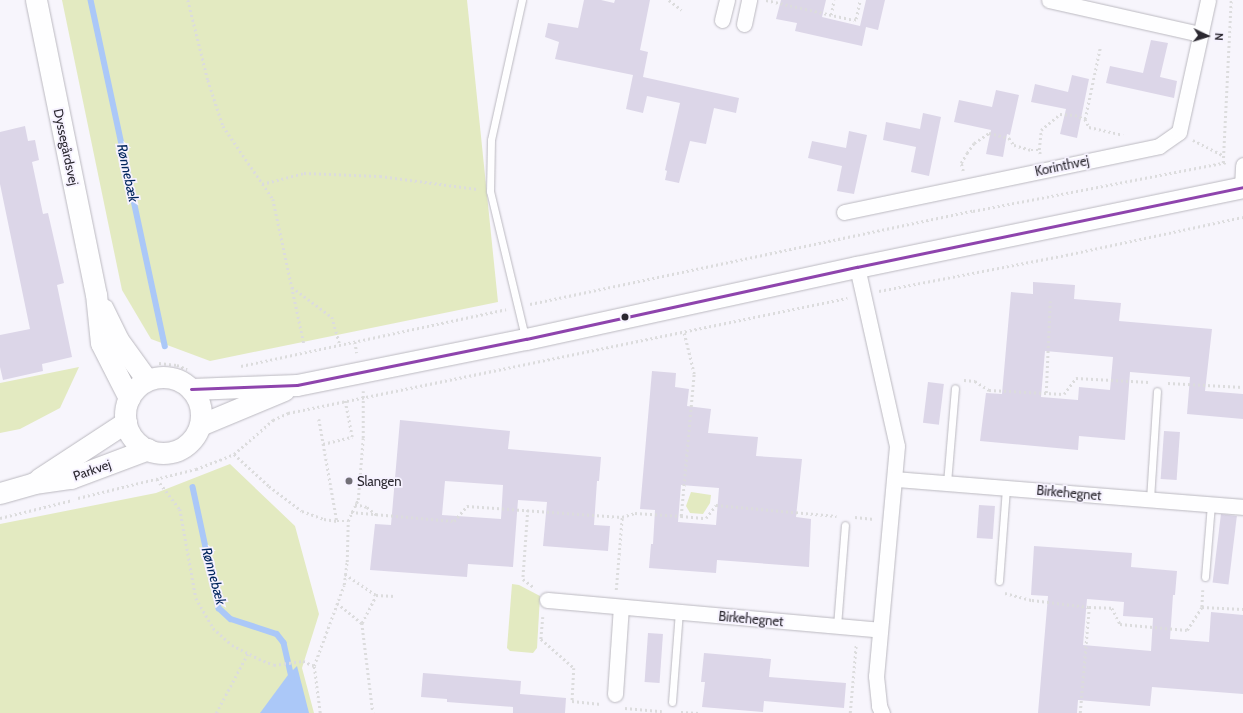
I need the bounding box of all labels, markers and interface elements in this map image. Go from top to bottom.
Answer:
north arrow [1187,16,1227,56]
text: N [1212,32,1226,41]
street label: Dyssegårdsvej [50,107,82,187]
water label: Rønnebæk [114,142,142,204]
street label: Korinthvej [1033,153,1091,179]
unlabelled marker [620,312,630,322]
street label: Parkvej [71,456,113,484]
place label: Slangen [357,473,401,489]
marker: Slangen [344,476,354,486]
street label: Birkehegnet [1036,482,1102,504]
water label: Rønnebæk [198,545,230,607]
street label: Birkehegnet [718,608,784,630]

